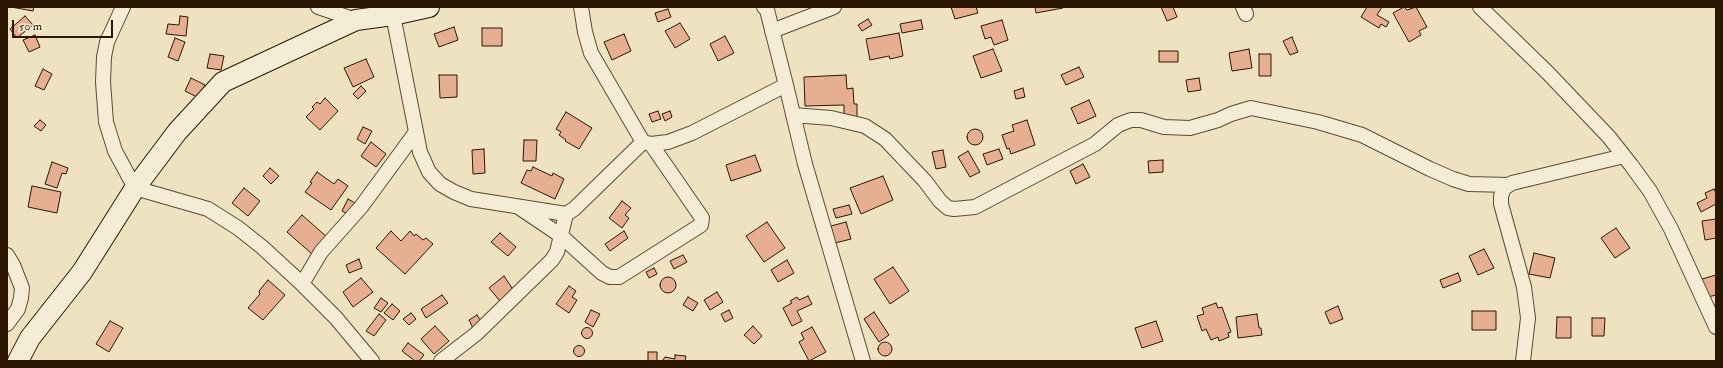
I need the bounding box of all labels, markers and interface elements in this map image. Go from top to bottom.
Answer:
scale bar [14,12,115,38]
text: 50 m [19,19,42,34]

